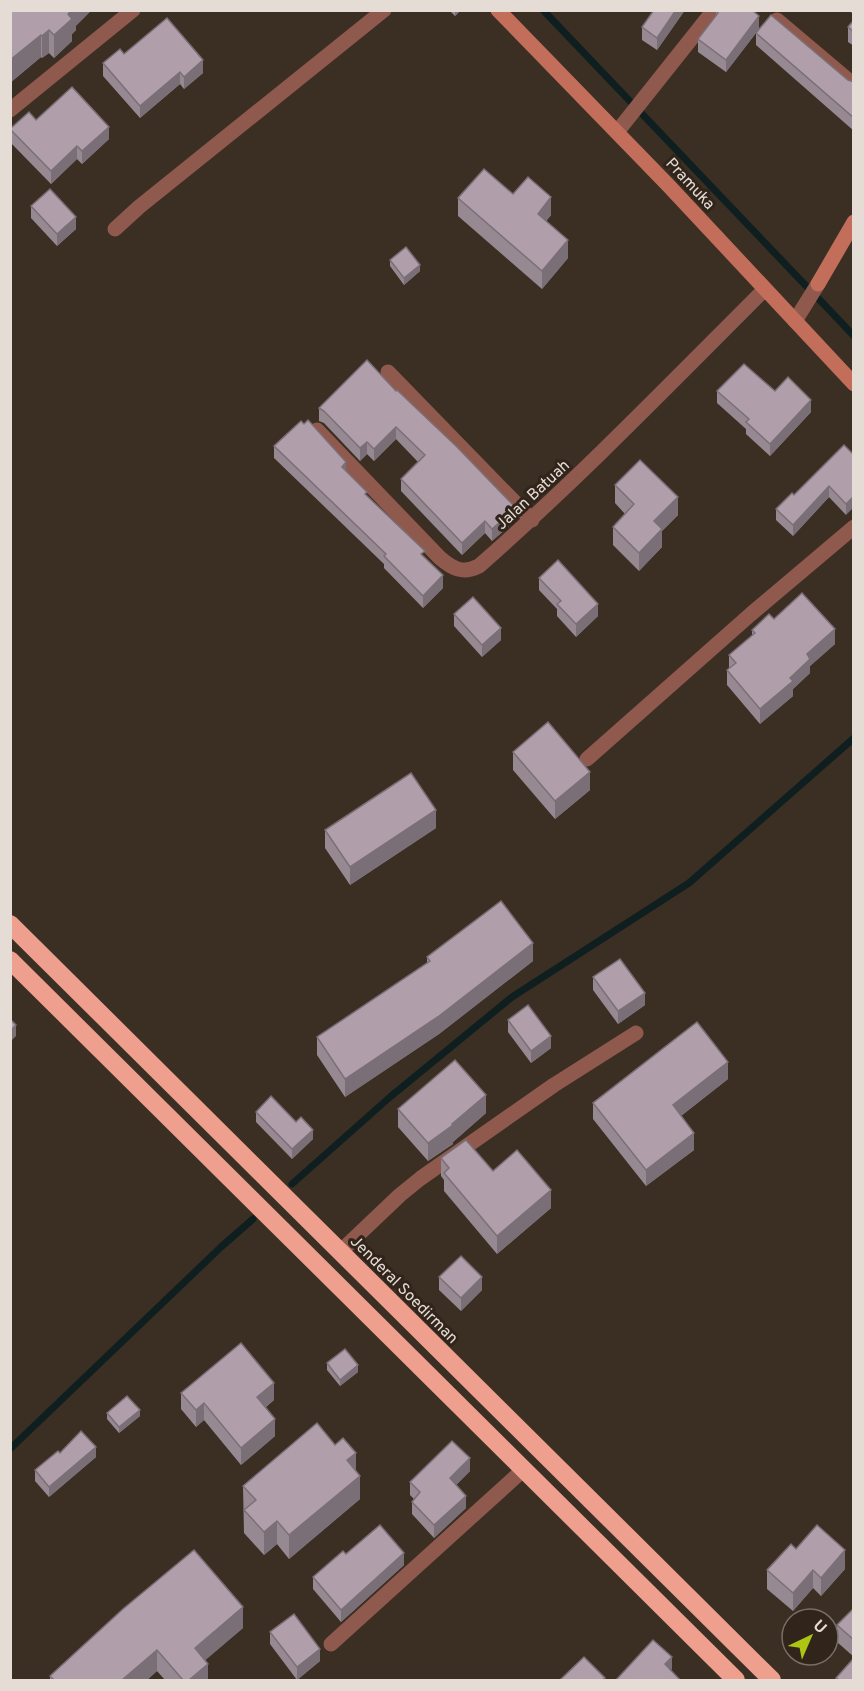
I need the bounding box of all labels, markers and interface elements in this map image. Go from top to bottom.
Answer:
street label: Pramuka [661,154,719,214]
street label: Jalan Batuah [492,456,574,535]
street label: Jenderal Soedirman [345,1232,462,1349]
north arrow [780,1607,840,1667]
text: U [808,1616,830,1639]

